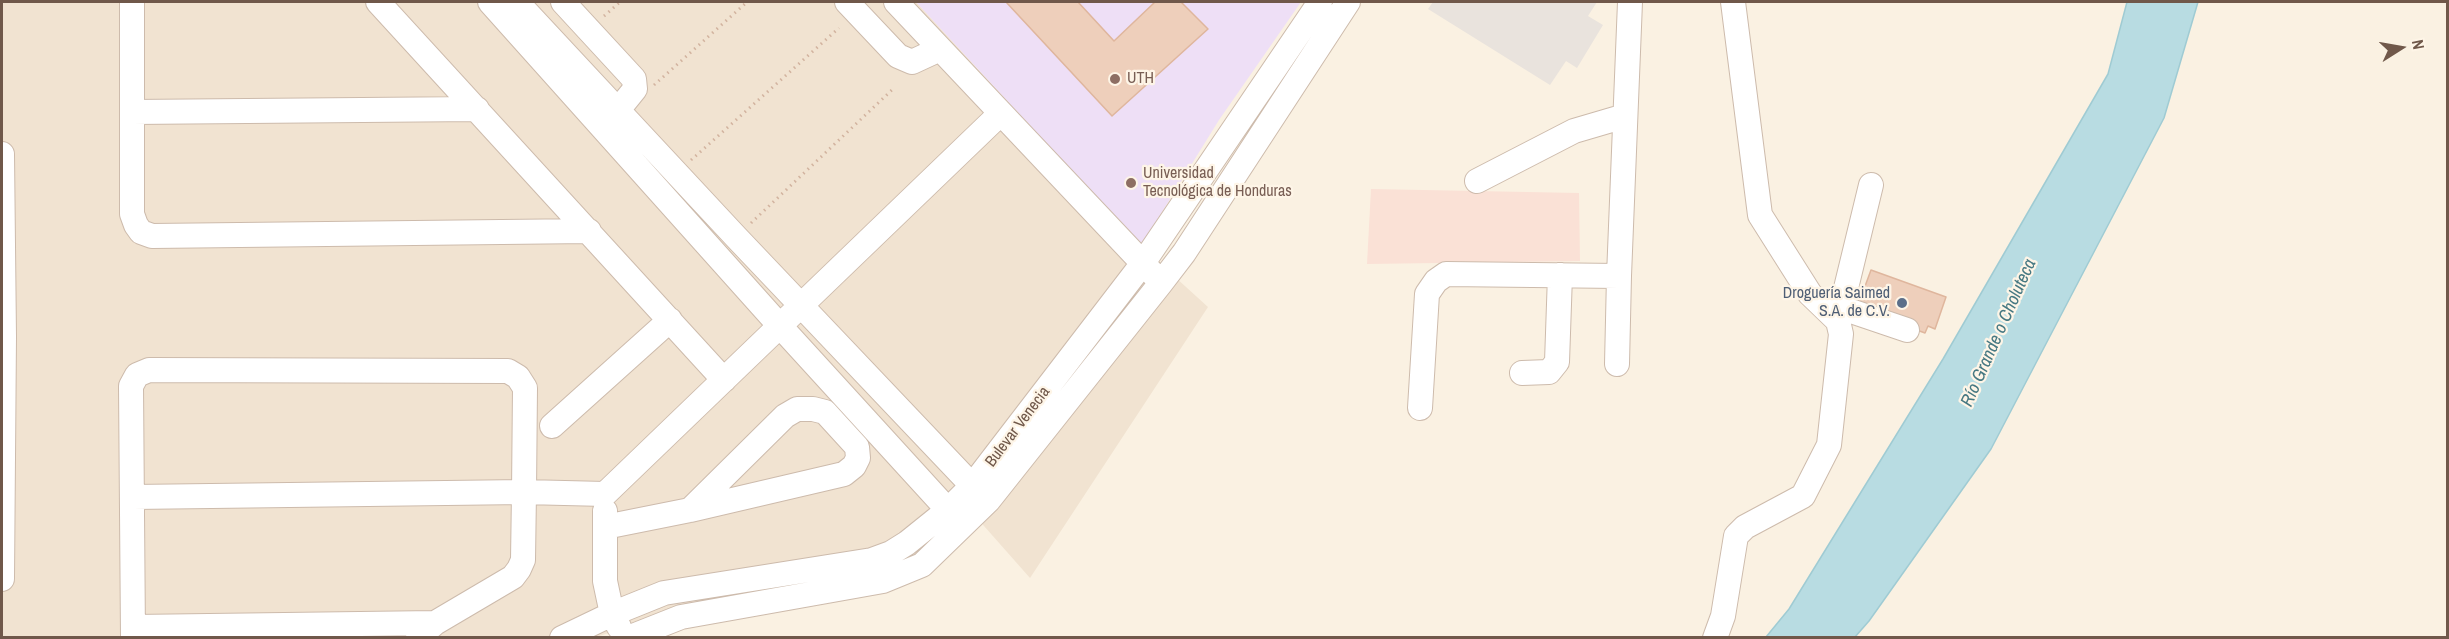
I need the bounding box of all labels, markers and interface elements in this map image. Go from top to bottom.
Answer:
north arrow [2371,18,2431,78]
text: N [2407,38,2430,51]
place label: UTH [1127,69,1154,89]
marker: UTH [1108,72,1122,86]
place label: Universidad Tecnológica de Honduras [1143,164,1292,202]
marker: Universidad Tecnológica de Honduras [1124,176,1138,190]
water label: Río Grande o Choluteca [1957,256,2041,410]
place label: Droguería Saimed S.A. de C.V. [1783,284,1890,322]
marker: Droguería Saimed S.A. de C.V. [1895,296,1909,310]
street label: Bulevar Venecia [982,383,1054,471]

